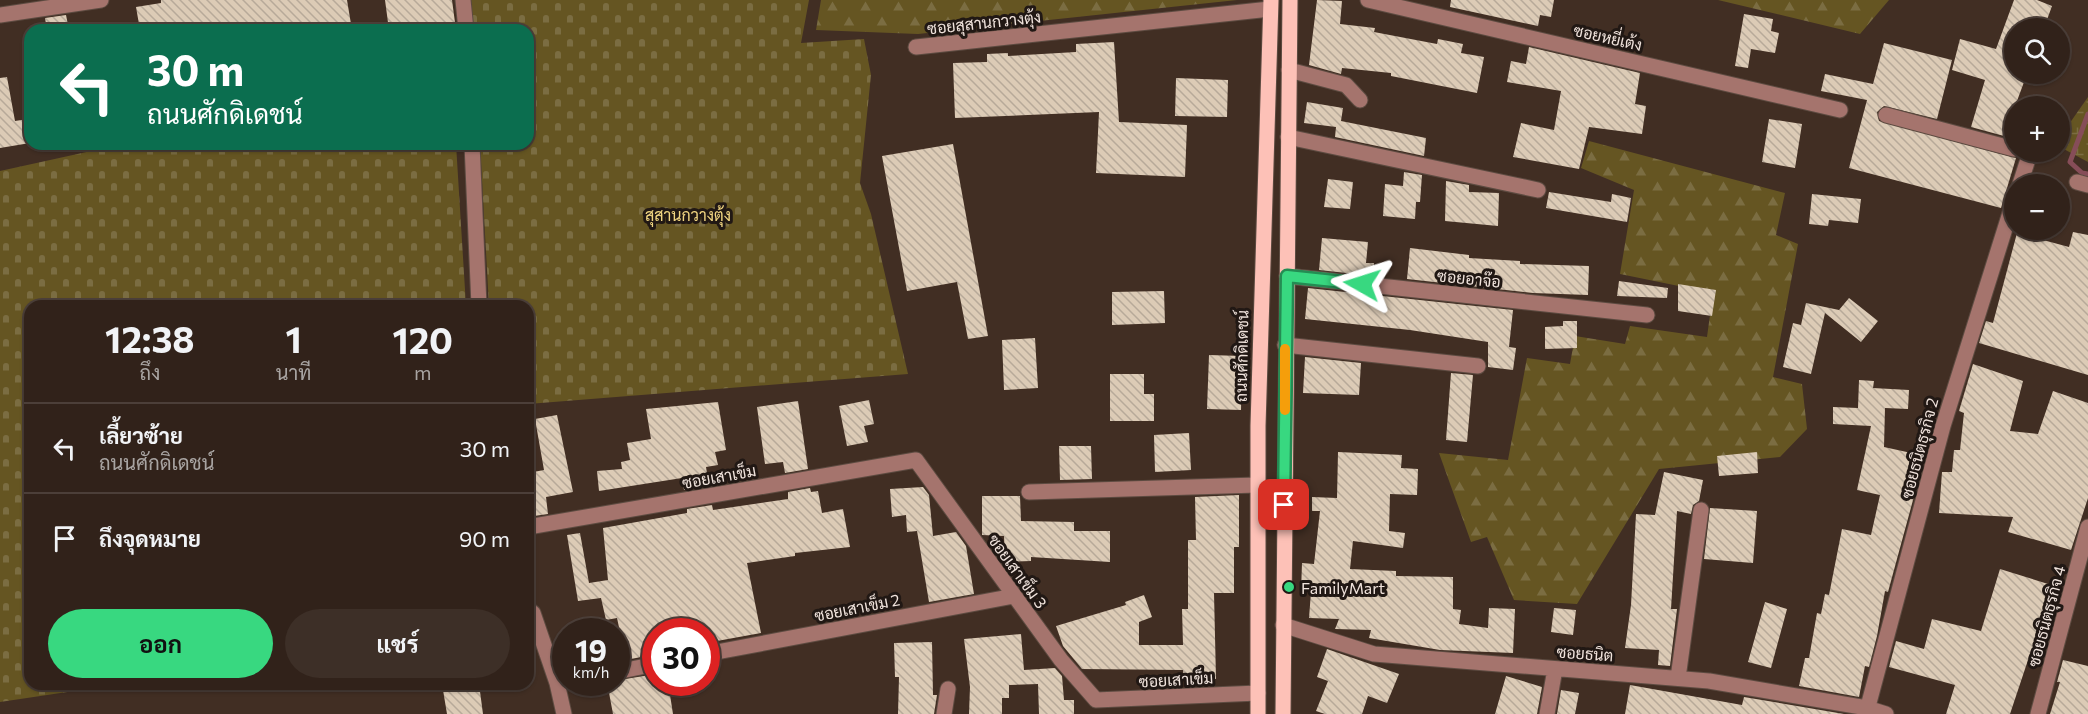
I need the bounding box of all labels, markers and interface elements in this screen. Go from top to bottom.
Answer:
street label: ซอยสุสานกวางตุ้ง [926,7,1042,40]
street label: ซอยหยี่เต้ง [1572,16,1645,54]
map controls [2004,18,2070,240]
button: search [2004,18,2070,84]
text: 30 m [147,43,244,95]
icon: left [48,48,126,126]
button: + [2004,96,2070,162]
text: ถนนศักดิเดชน์ [147,97,303,130]
button: − [2004,174,2070,240]
park label: สุสานกวางตุ้ง [645,205,731,227]
position arrow [1330,252,1394,316]
street label: ซอยอาจ๊อ [1436,264,1502,291]
street label: ถนนศักดิเดชน์ [1229,310,1251,402]
text: 12:38 [105,316,195,360]
text: 1 [285,316,302,360]
text: 120 [392,317,453,361]
text: ถึง [140,360,160,384]
text: นาที [276,360,311,384]
text: m [414,360,431,384]
street label: ซอยธนิตธุรกิจ 2 [1896,395,1944,501]
text: เลี้ยวซ้าย [99,422,183,449]
icon: left [48,432,81,465]
text: 30 m [460,435,510,462]
text: ถนนศักดิเดชน์ [99,450,214,474]
street label: ซอยเสาเข็ม [680,457,757,492]
pin [1258,479,1309,530]
icon: arrive [1267,488,1300,521]
icon: arrive [48,522,81,555]
text: ถึงจุดหมาย [99,525,201,552]
text: 90 m [459,525,510,552]
street label: ซอยเสาเข็ม 3 [985,529,1054,612]
street label: ซอยธนิตธุรกิจ 4 [2023,563,2072,670]
place label: FamilyMart [1301,578,1386,597]
marker: FamilyMart [1282,580,1296,594]
street label: ซอยเสาเข็ม 2 [812,586,901,625]
button: ออก [48,609,273,678]
button: แชร์ [285,609,510,678]
speed limit sign: 30 [642,618,720,696]
text: 19 [575,631,607,668]
street label: ซอยธนิต [1556,642,1614,664]
text: km/h [573,663,609,681]
street label: ซอยเสาเข็ม [1138,665,1214,690]

